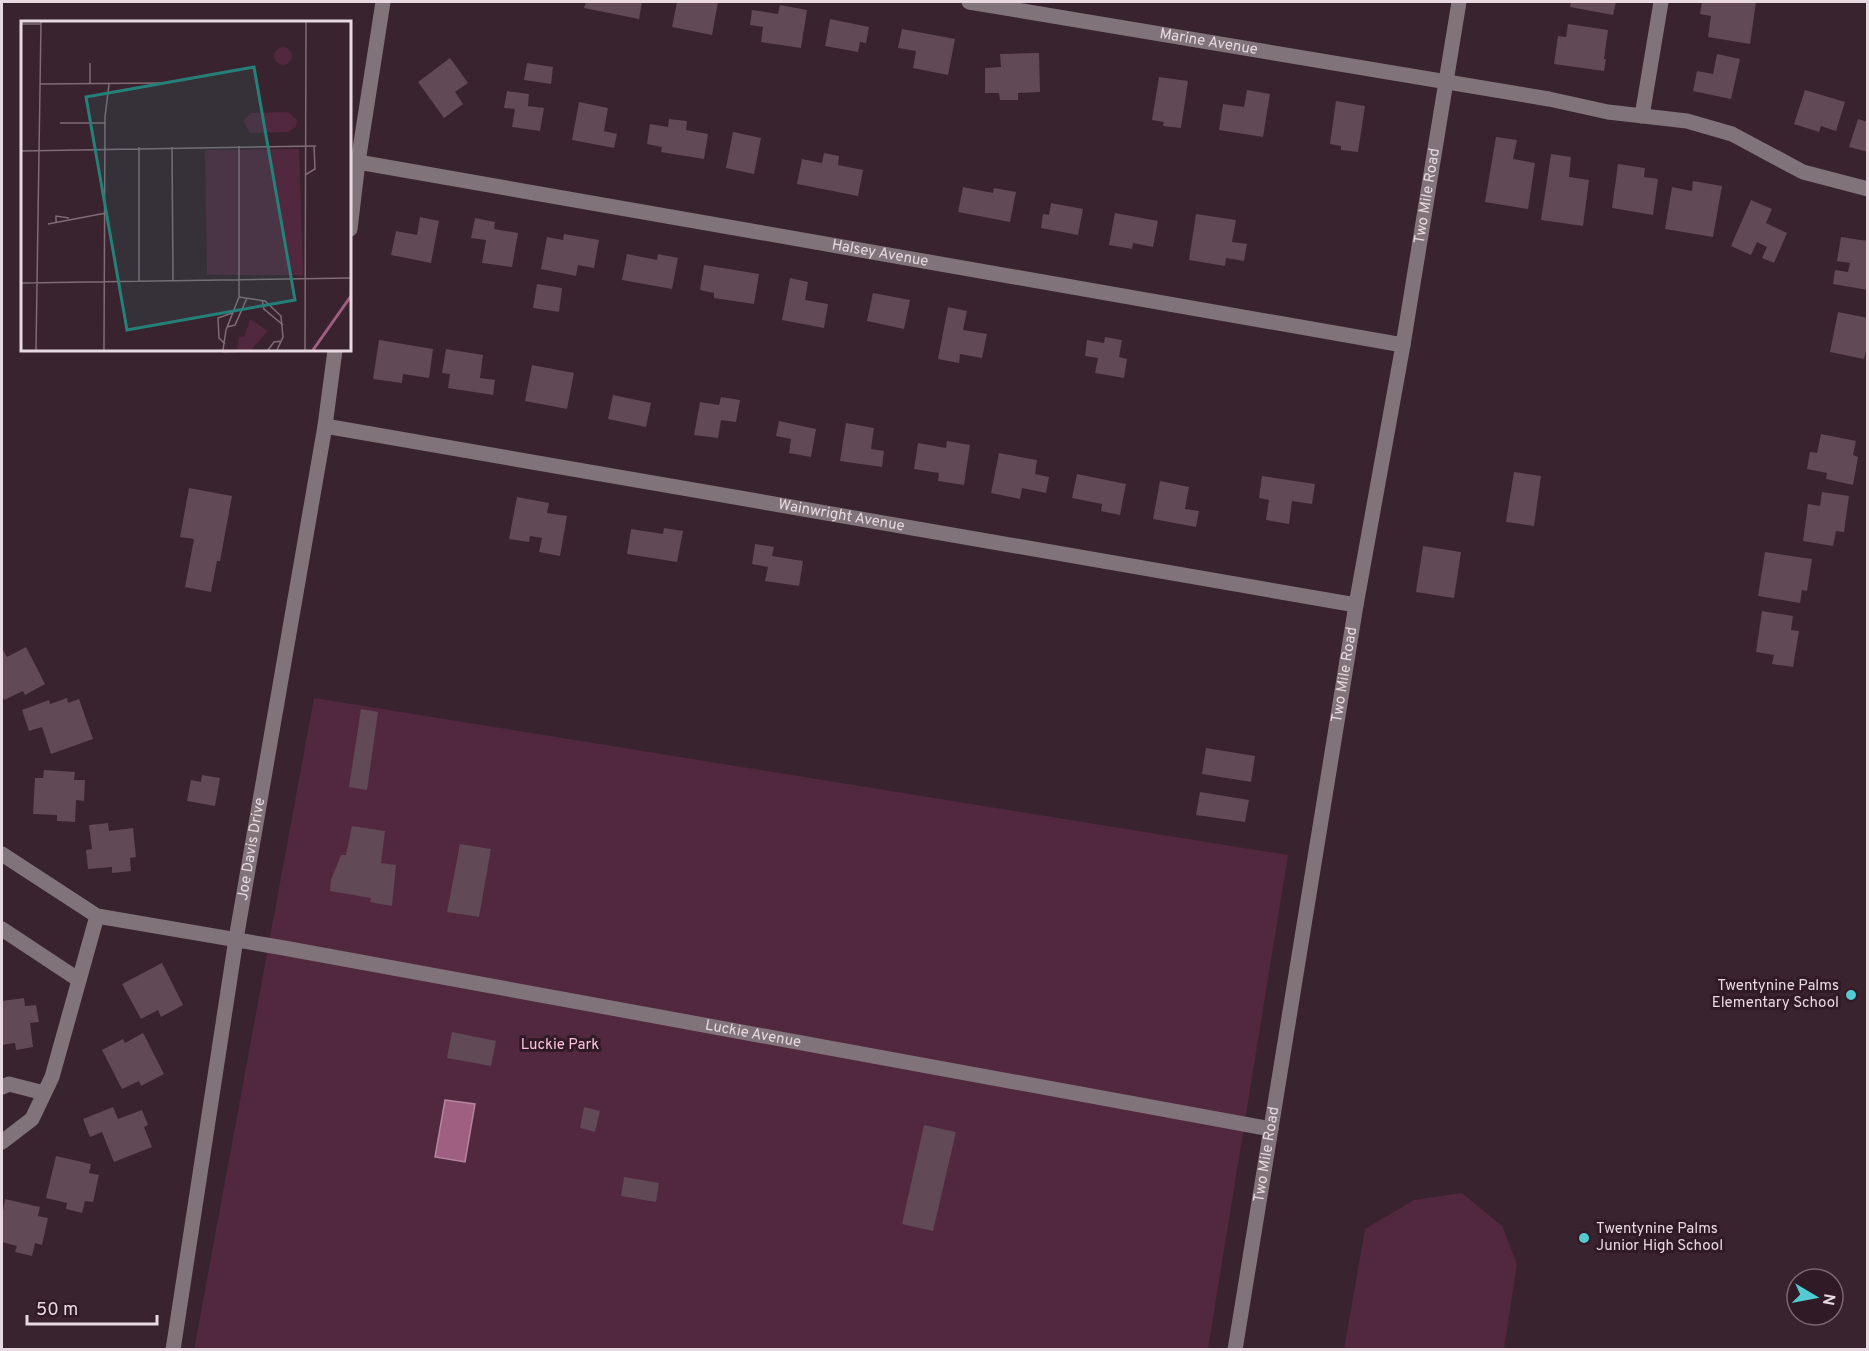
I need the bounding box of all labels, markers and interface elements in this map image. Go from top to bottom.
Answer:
inset map [21,21,351,351]
street label: Marine Avenue [1158,25,1259,60]
street label: Two Mile Road [1410,147,1445,245]
street label: Halsey Avenue [830,236,930,271]
street label: Wainwright Avenue [777,495,906,536]
street label: Two Mile Road [1328,626,1362,724]
street label: Joe Davis Drive [233,796,270,902]
place label: Twentynine Palms Elementary School [1712,977,1839,1013]
marker: Twentynine Palms Elementary School [1844,988,1858,1002]
street label: Luckie Avenue [703,1016,803,1052]
park label: Luckie Park [521,1036,599,1055]
street label: Two Mile Road [1250,1105,1284,1204]
place label: Twentynine Palms Junior High School [1596,1220,1723,1256]
marker: Twentynine Palms Junior High School [1577,1231,1591,1245]
north arrow [1785,1267,1845,1327]
scale bar [27,1288,158,1326]
text: N [1817,1292,1839,1307]
text: 50 m [36,1299,78,1322]

